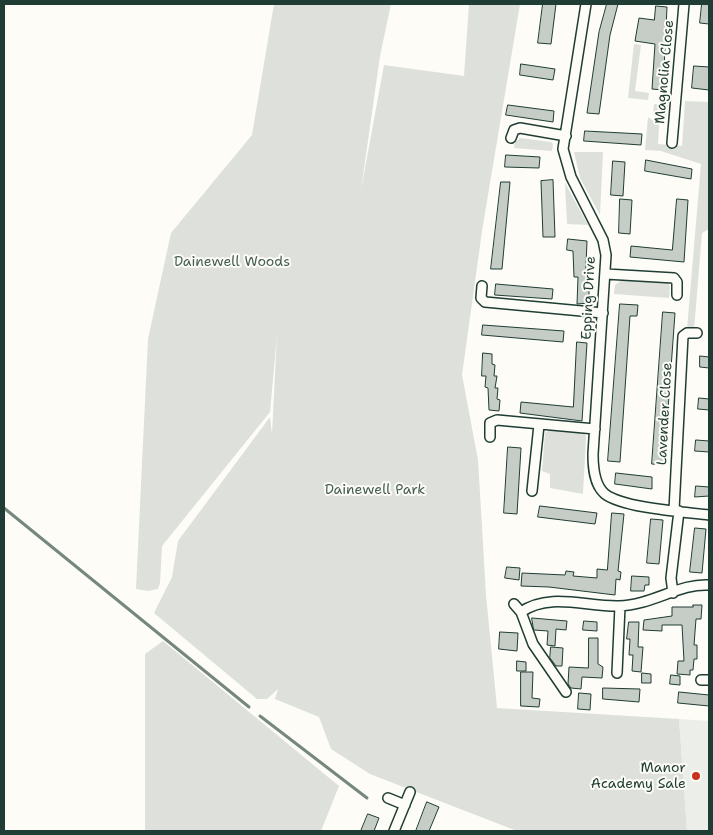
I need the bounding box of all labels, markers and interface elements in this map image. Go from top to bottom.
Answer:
street label: Magnolia Close [652,19,678,125]
park label: Dainewell Woods [174,254,290,270]
street label: Epping Drive [578,256,600,340]
street label: Lavender Close [654,362,676,466]
park label: Dainewell Park [325,482,425,498]
place label: Manor Academy Sale [591,760,686,792]
marker: Manor Academy Sale [690,770,702,782]

